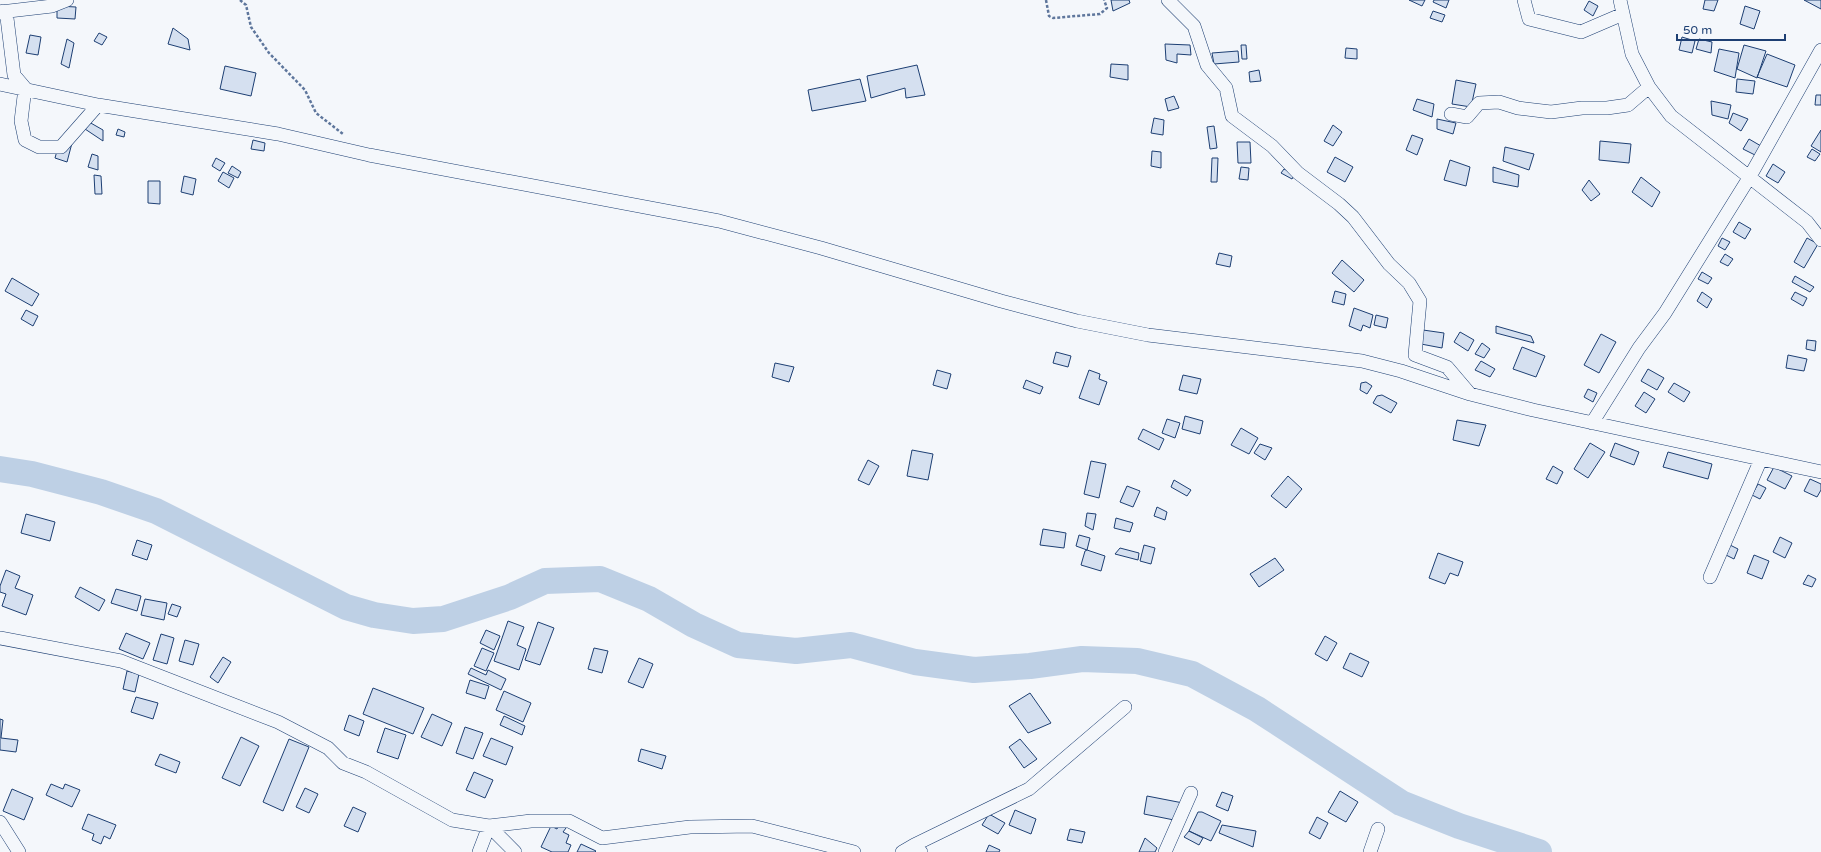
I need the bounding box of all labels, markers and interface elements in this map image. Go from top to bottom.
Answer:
scale bar [1677,16,1785,42]
text: 50 m [1683,23,1712,37]

